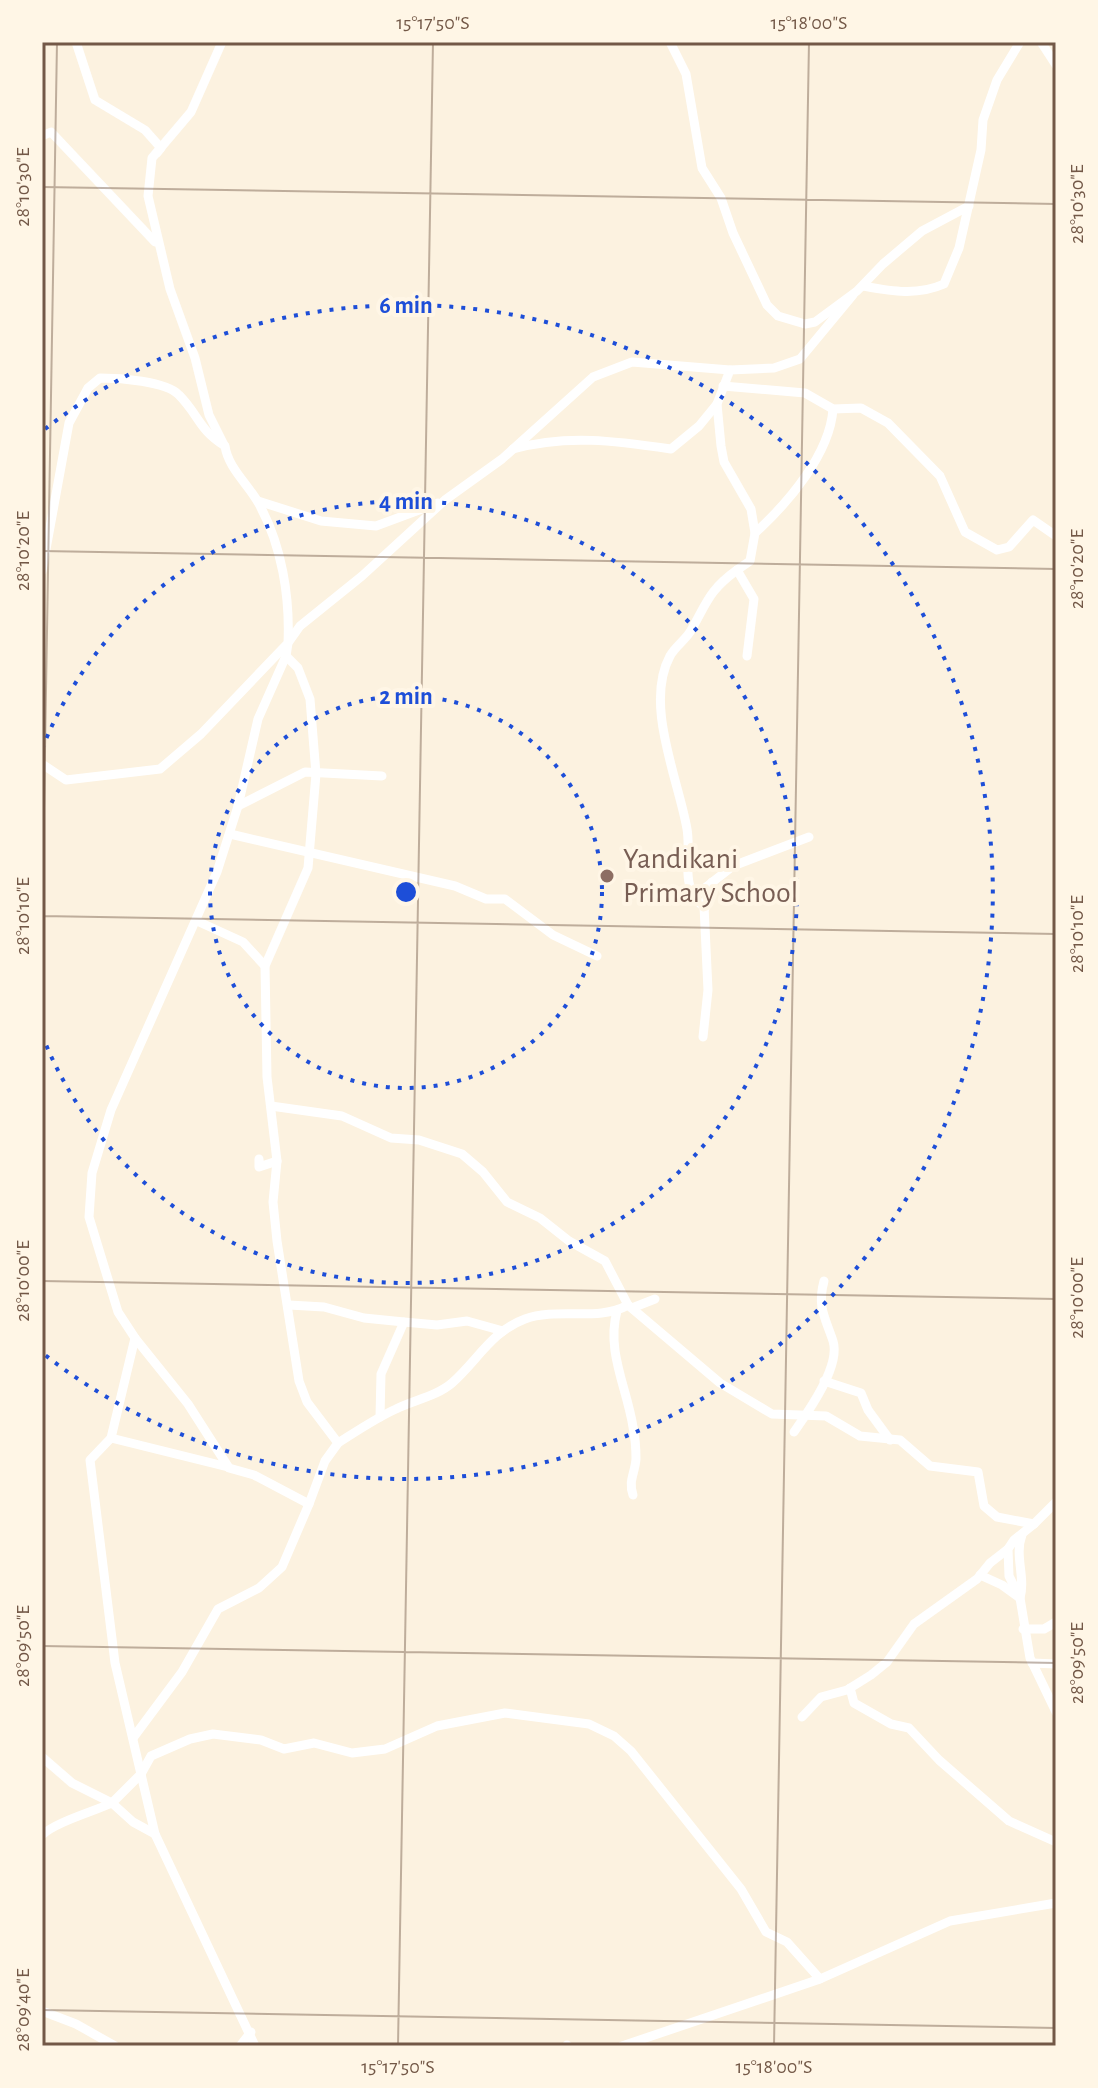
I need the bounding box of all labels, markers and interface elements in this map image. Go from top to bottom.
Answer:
text: 15°17'50"S [396,13,470,33]
text: 15°18'00"S [771,13,847,33]
text: 28°10'30"E [13,147,33,227]
text: 28°10'30"E [1067,164,1087,244]
text: 6 min [379,294,433,318]
text: 4 min [379,490,433,514]
text: 28°10'20"E [13,511,33,591]
text: 28°10'20"E [1067,529,1087,609]
text: 2 min [379,685,433,709]
place label: Yandikani Primary School [623,844,798,908]
marker: Yandikani Primary School [598,867,616,885]
text: 28°10'10"E [13,877,33,955]
centre of rings [392,878,420,906]
text: 28°10'10"E [1067,895,1087,973]
text: 28°10'00"E [13,1240,33,1322]
text: 28°10'00"E [1067,1257,1087,1339]
text: 28°09'50"E [13,1605,33,1687]
text: 28°09'50"E [1067,1622,1087,1704]
text: 28°09'40"E [13,1968,33,2052]
text: 15°17'50"S [361,2057,435,2077]
text: 15°18'00"S [736,2057,812,2077]

